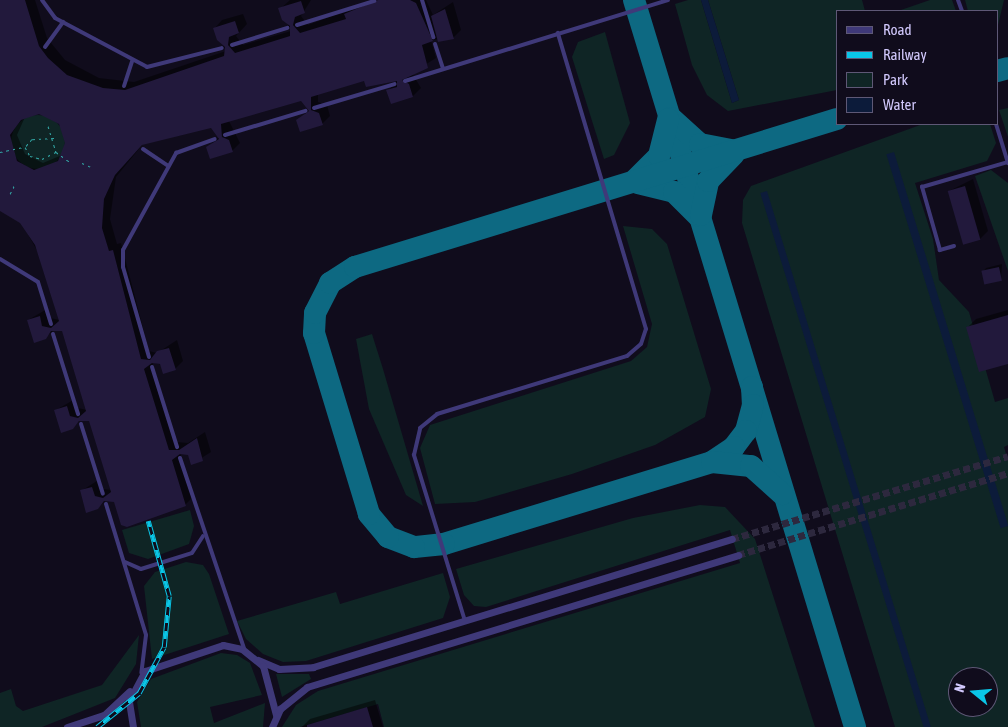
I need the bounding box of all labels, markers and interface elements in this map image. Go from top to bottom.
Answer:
legend [836,10,998,125]
text: Road [883,21,912,38]
text: Railway [883,46,927,63]
text: Park [883,71,908,88]
text: Water [883,96,916,113]
north arrow [948,667,998,717]
text: N [951,682,968,694]

